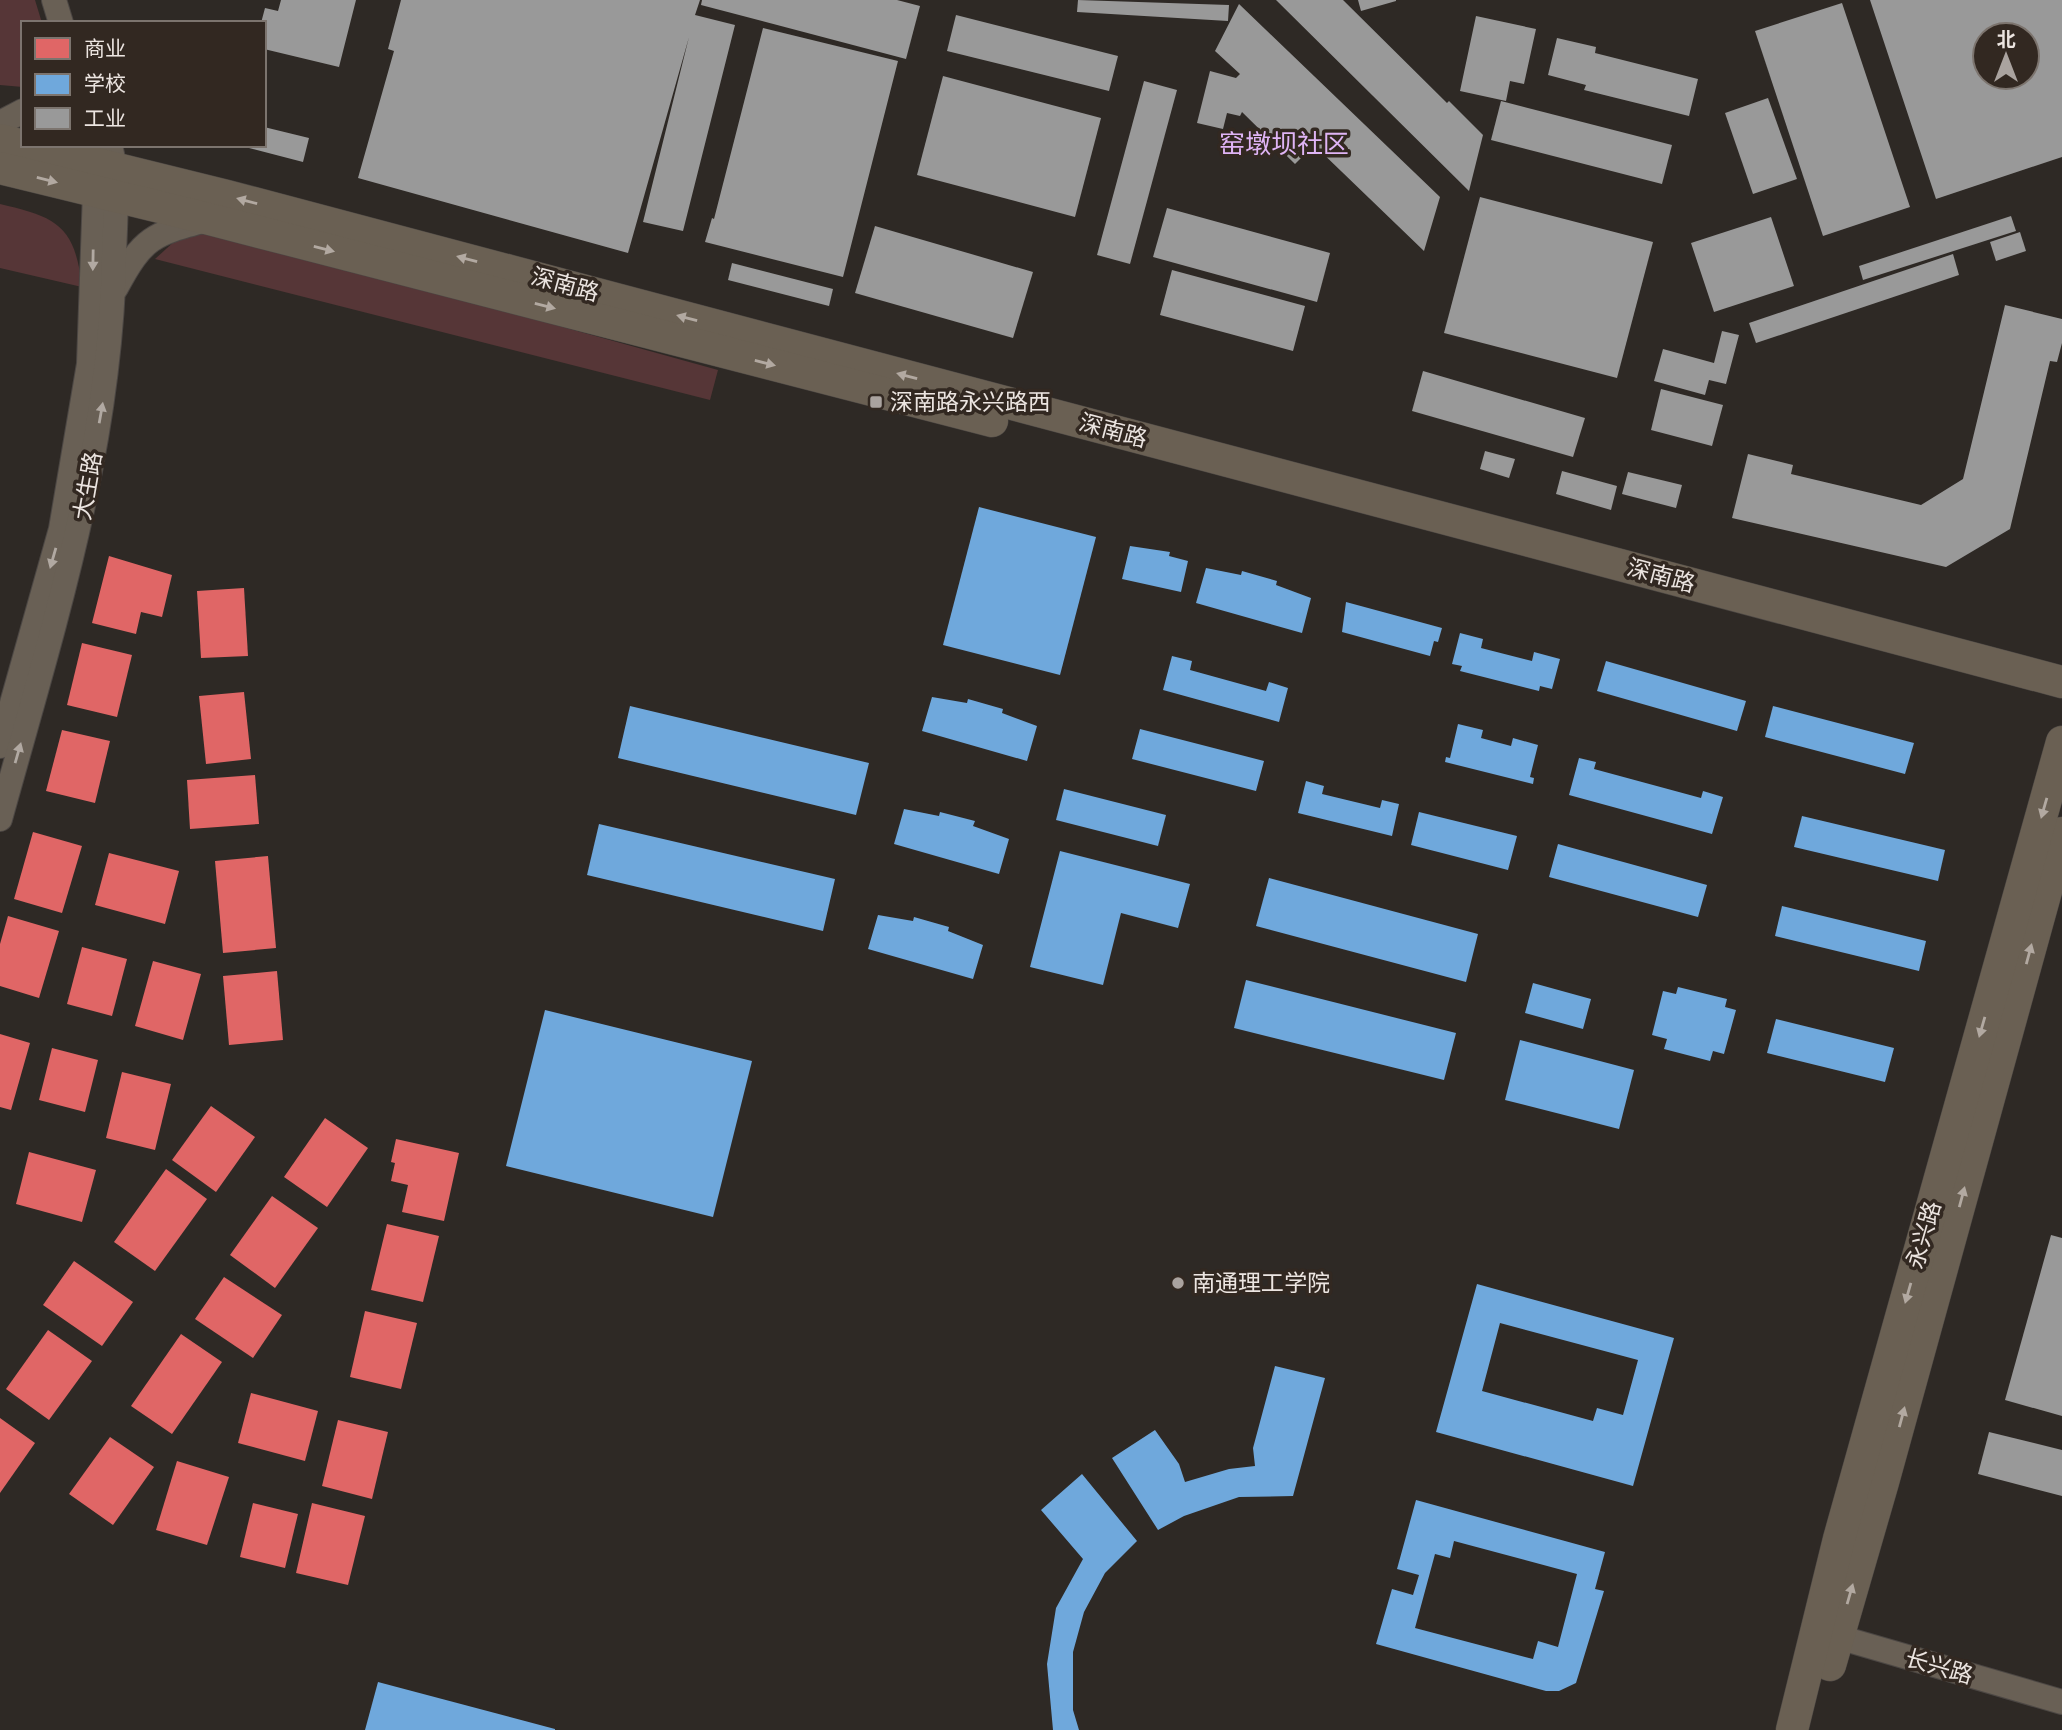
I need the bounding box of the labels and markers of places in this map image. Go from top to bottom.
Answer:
place label: 深南路永兴路西 [890,387,1051,418]
marker: 深南路永兴路西 [868,394,884,410]
place label: 南通理工学院 [1192,1268,1330,1299]
marker: 南通理工学院 [1170,1275,1186,1291]

